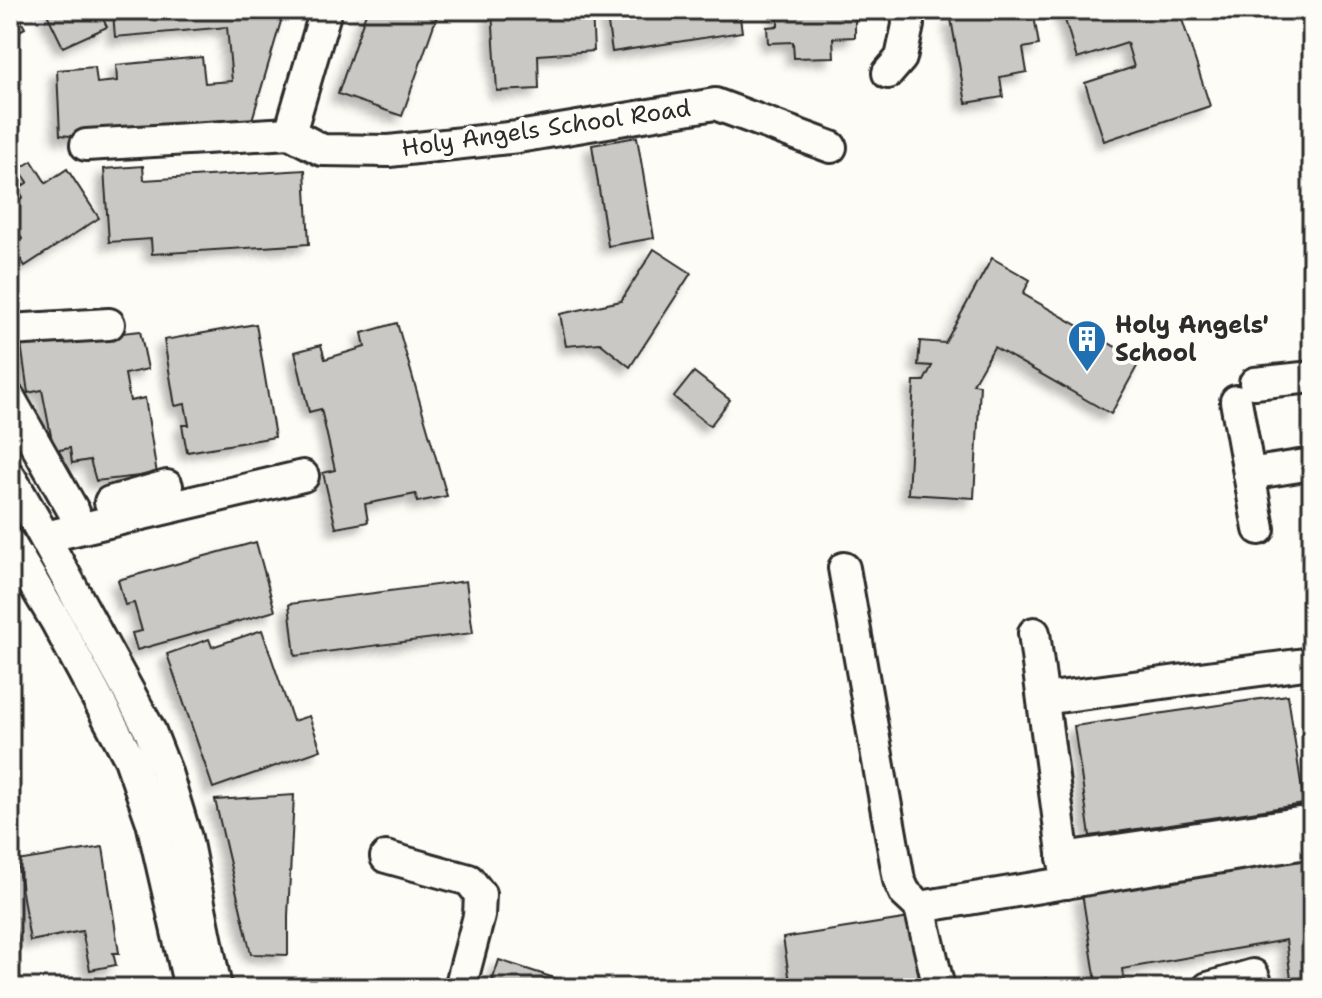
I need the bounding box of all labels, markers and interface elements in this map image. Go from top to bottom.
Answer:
street label: Holy Angels School Road [399,92,693,164]
place label: Holy Angels' School [1115,309,1269,369]
building icon: Holy Angels' School [1066,318,1108,373]

